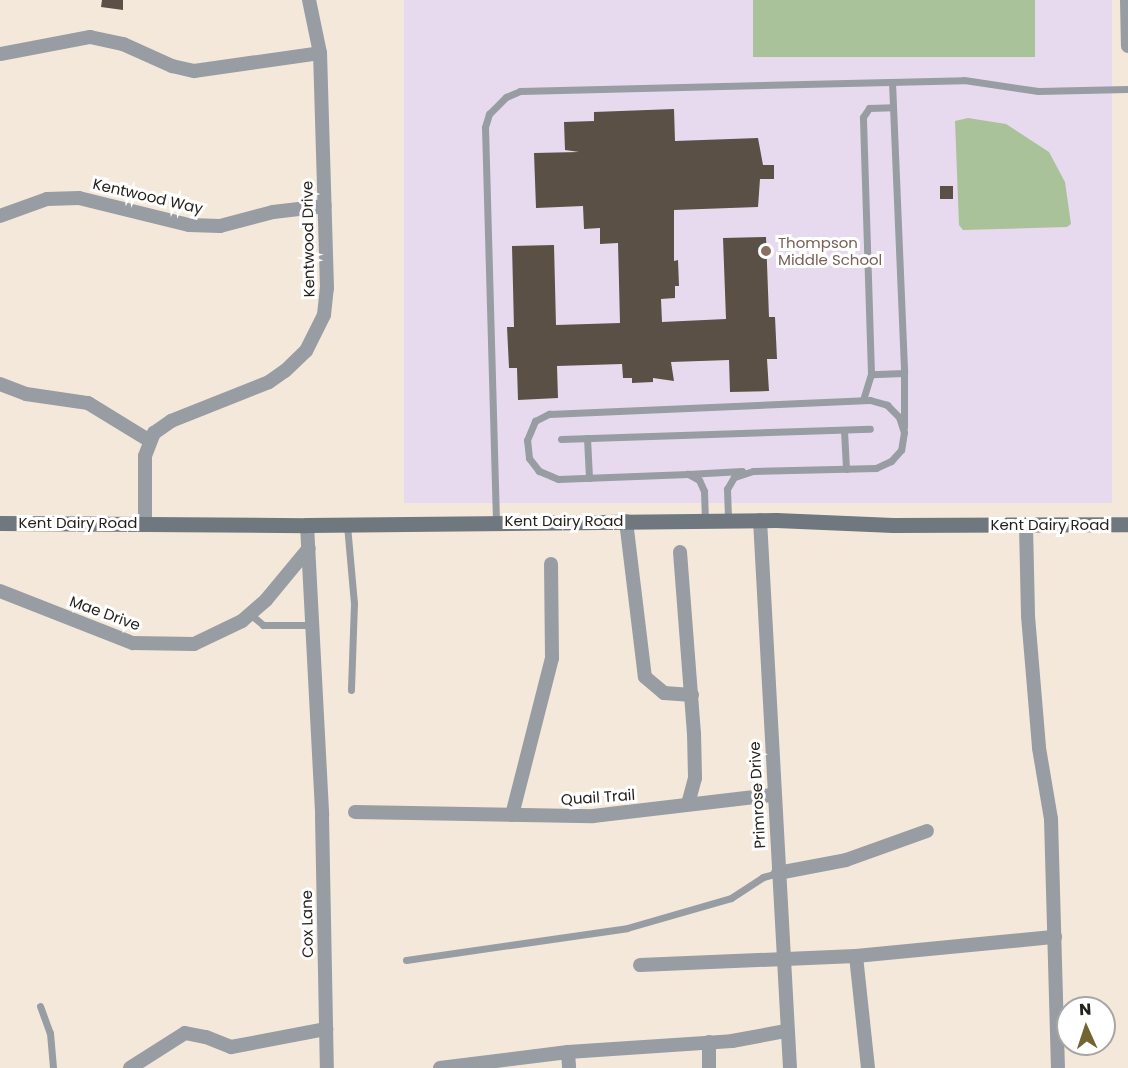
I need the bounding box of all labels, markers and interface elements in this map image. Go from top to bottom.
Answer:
street label: Kentwood Way [91,175,205,217]
street label: Kentwood Drive [298,181,318,297]
place label: Thompson Middle School [778,233,882,268]
marker: Thompson Middle School [759,244,773,258]
street label: Kent Dairy Road [505,512,623,530]
street label: Kent Dairy Road [19,514,137,532]
street label: Kent Dairy Road [991,516,1109,534]
street label: Mae Drive [67,592,143,634]
street label: Primrose Drive [745,741,769,849]
street label: Quail Trail [560,785,636,809]
street label: Cox Lane [297,890,317,958]
north arrow [1056,996,1116,1056]
text: N [1079,998,1092,1021]

